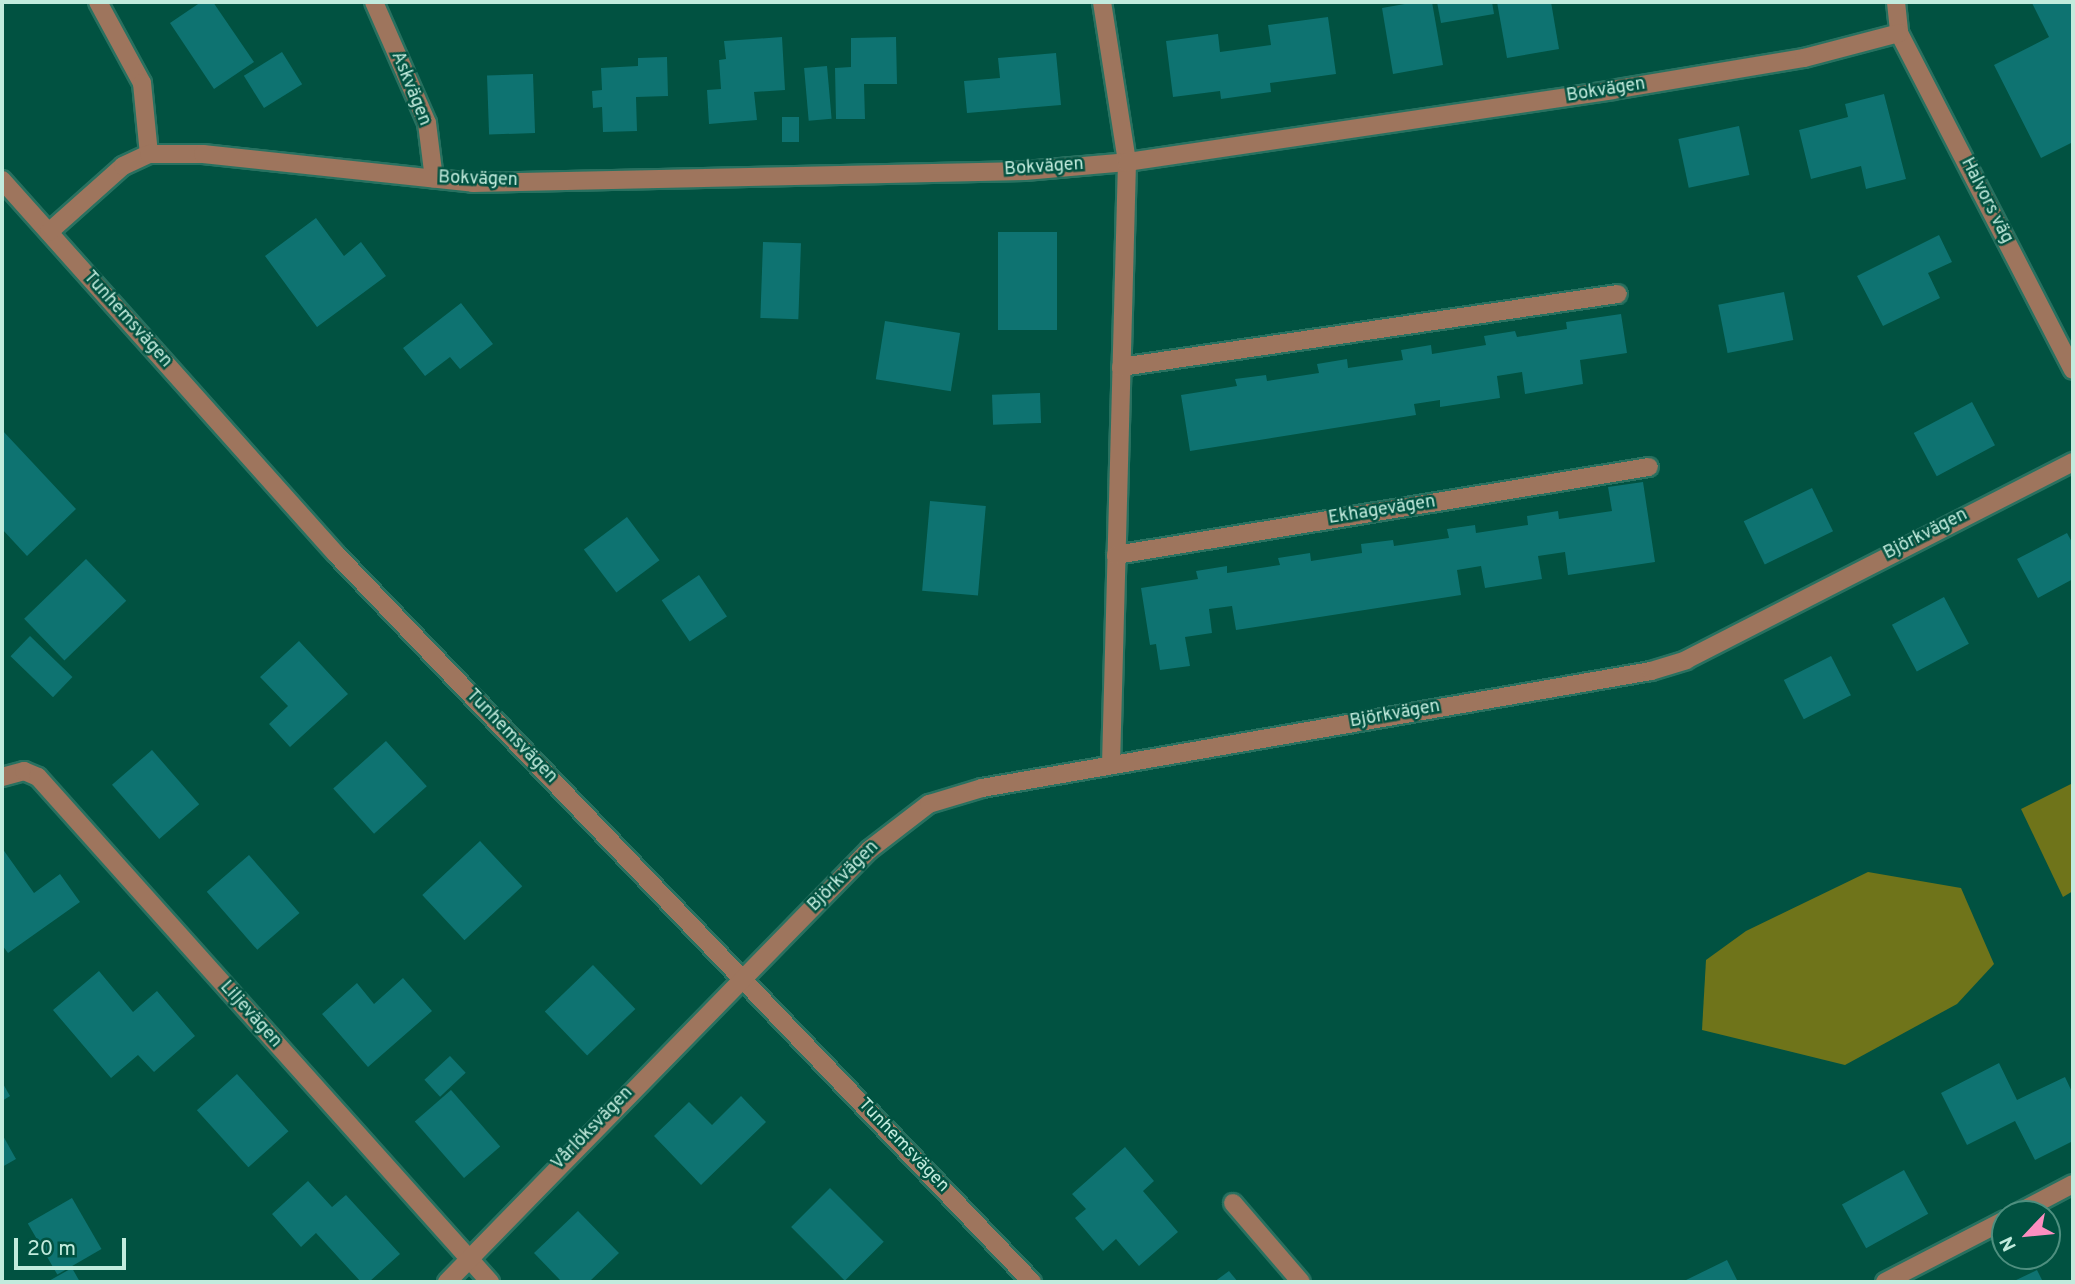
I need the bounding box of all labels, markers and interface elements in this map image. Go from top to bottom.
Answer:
street label: Askvägen [385,49,435,129]
street label: Bokvägen [1565,74,1647,108]
street label: Bokvägen [1004,154,1084,182]
street label: Halvors väg [1955,155,2017,247]
street label: Bokvägen [438,168,518,192]
street label: Tunhemsvägen [78,267,176,373]
street label: Ekhagevägen [1327,492,1437,530]
street label: Björkvägen [1880,505,1972,565]
street label: Tunhemsvägen [461,686,561,788]
street label: Björkvägen [1348,696,1442,734]
street label: Björkvägen [804,837,884,917]
street label: Liljevägen [214,977,286,1053]
street label: Vårlöksvägen [548,1083,638,1175]
street label: Tunhemsvägen [853,1095,953,1197]
north arrow [1991,1200,2061,1270]
scale bar [18,1224,130,1268]
text: N [1995,1232,2023,1255]
text: 20 m [27,1236,76,1263]

